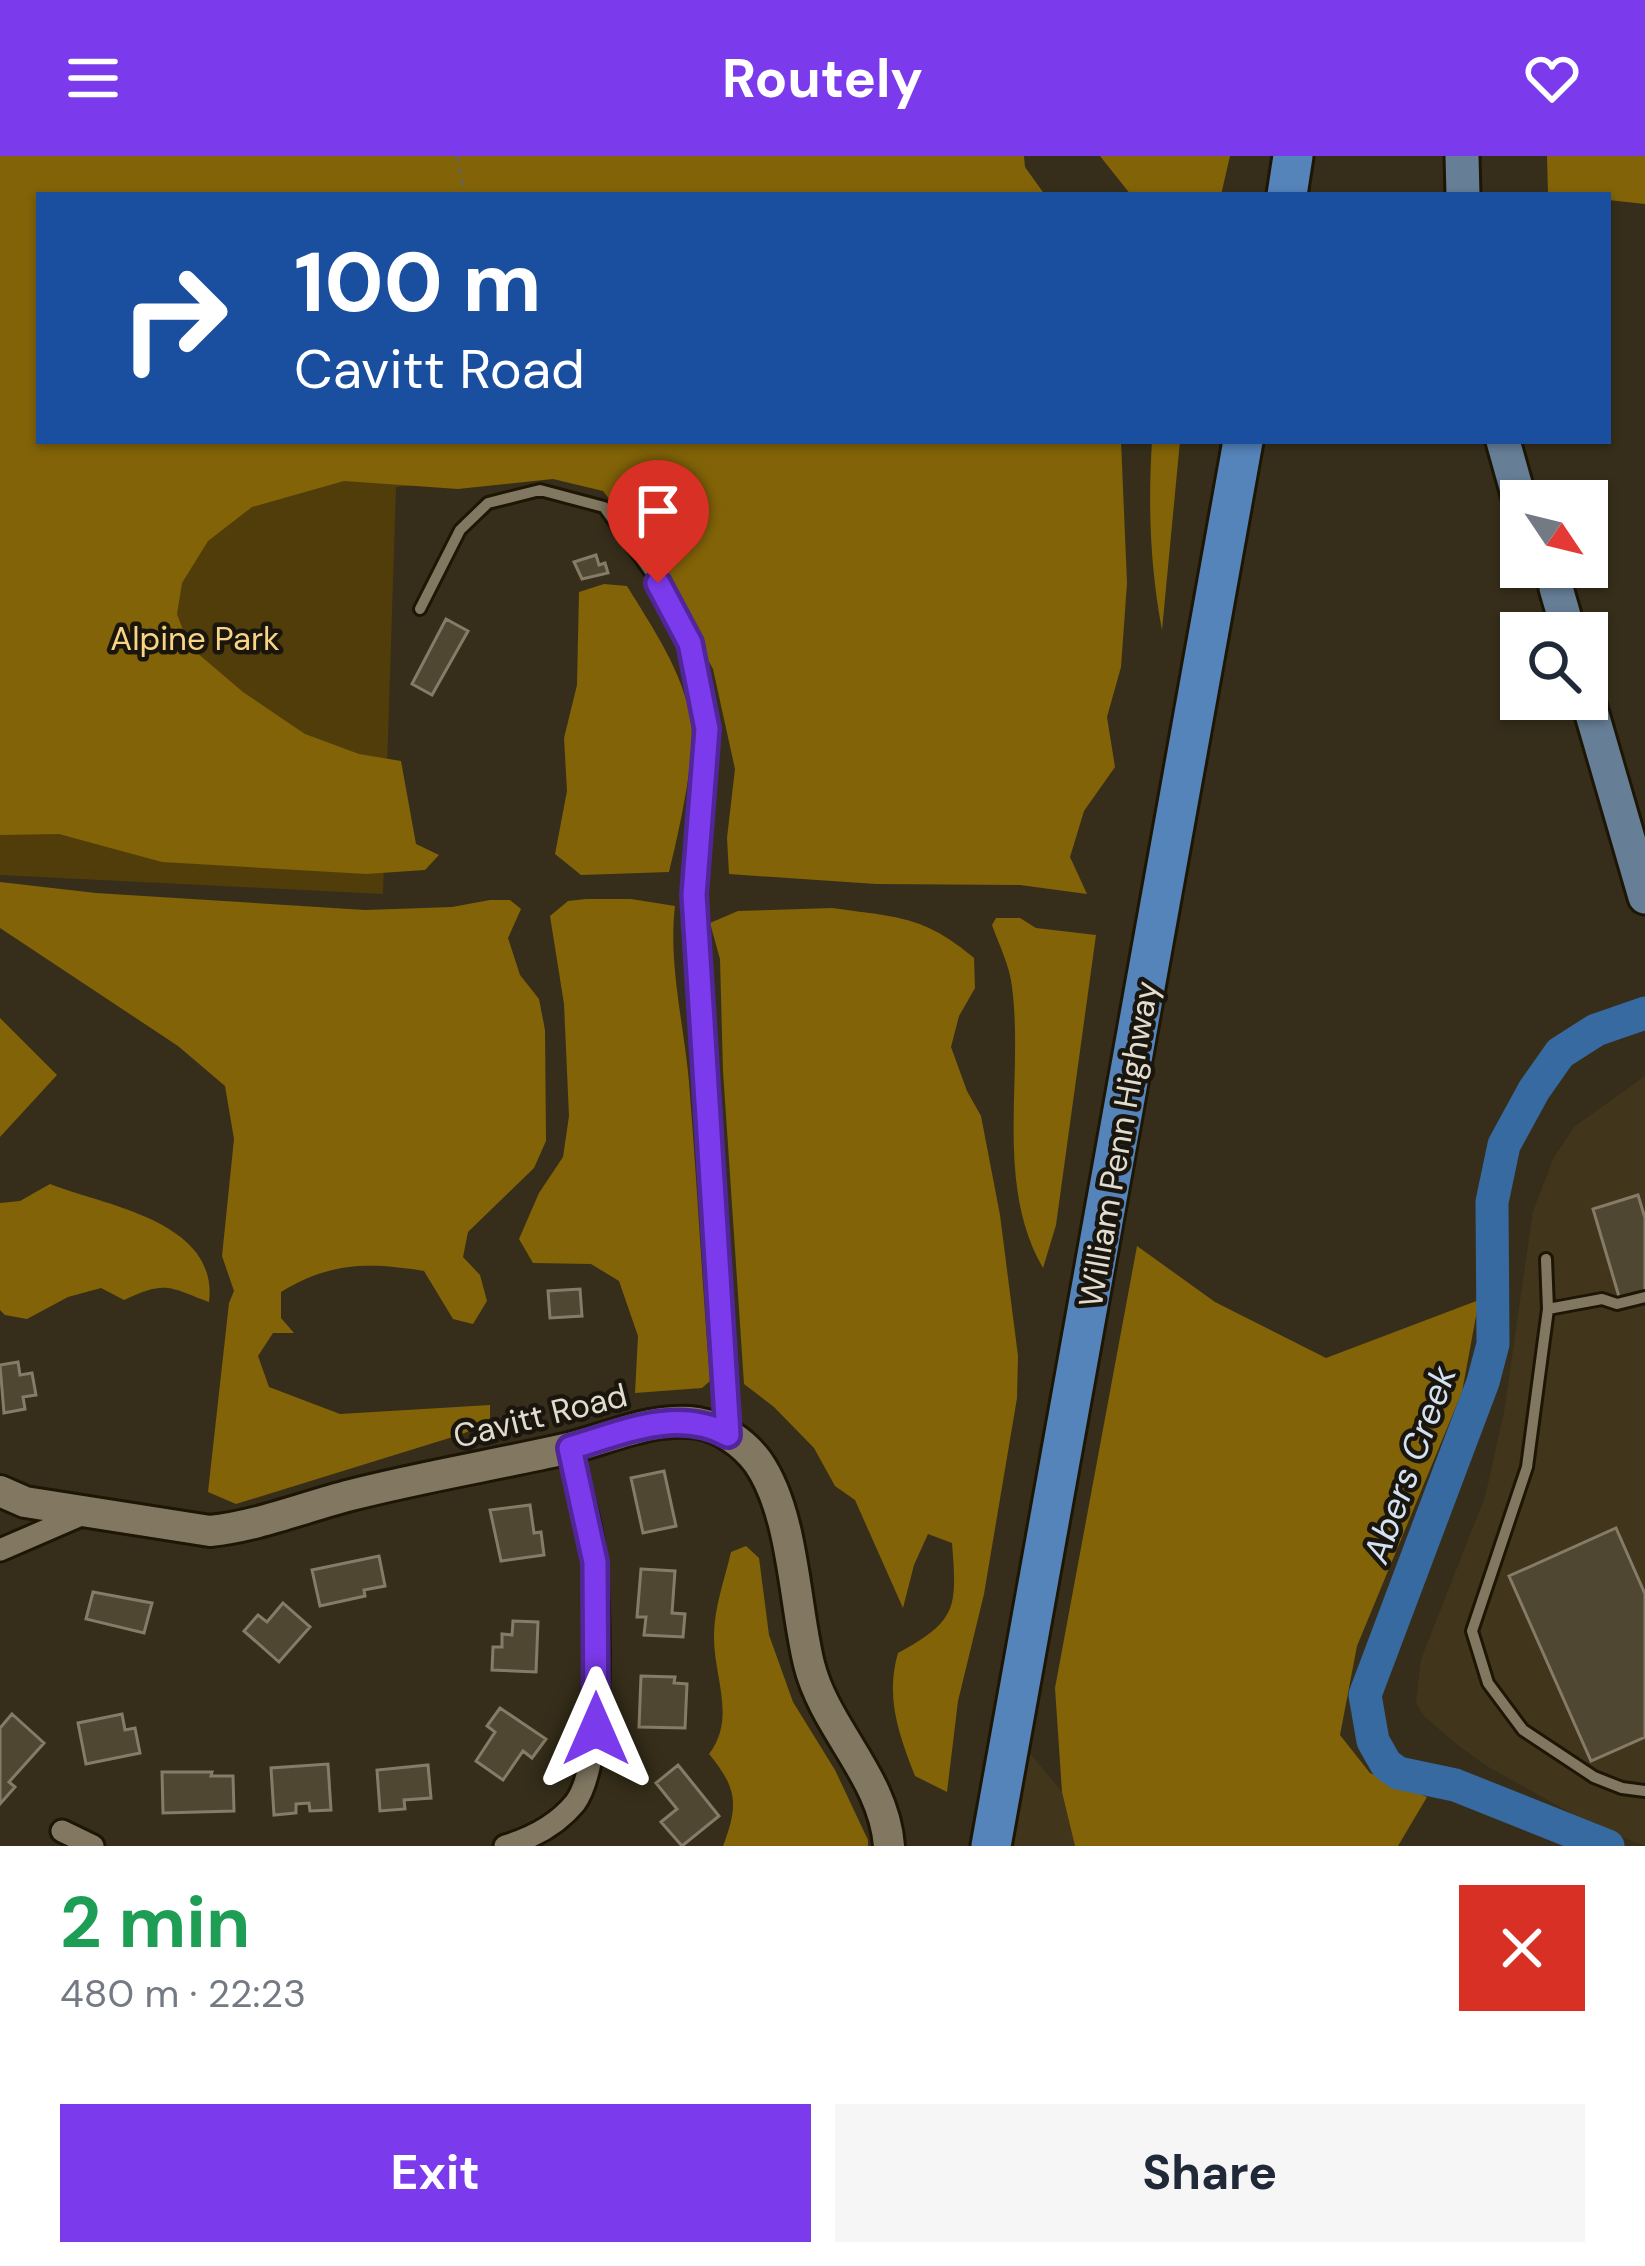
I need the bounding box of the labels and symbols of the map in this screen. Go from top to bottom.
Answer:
pin [607,460,709,583]
north arrow [1500,480,1608,588]
park label: Alpine Park [110,617,280,660]
street label: William Penn Highway [1069,978,1168,1311]
water label: Abers Creek [1352,1359,1467,1570]
street label: Cavitt Road [449,1373,632,1458]
position arrow [533,1666,659,1792]

